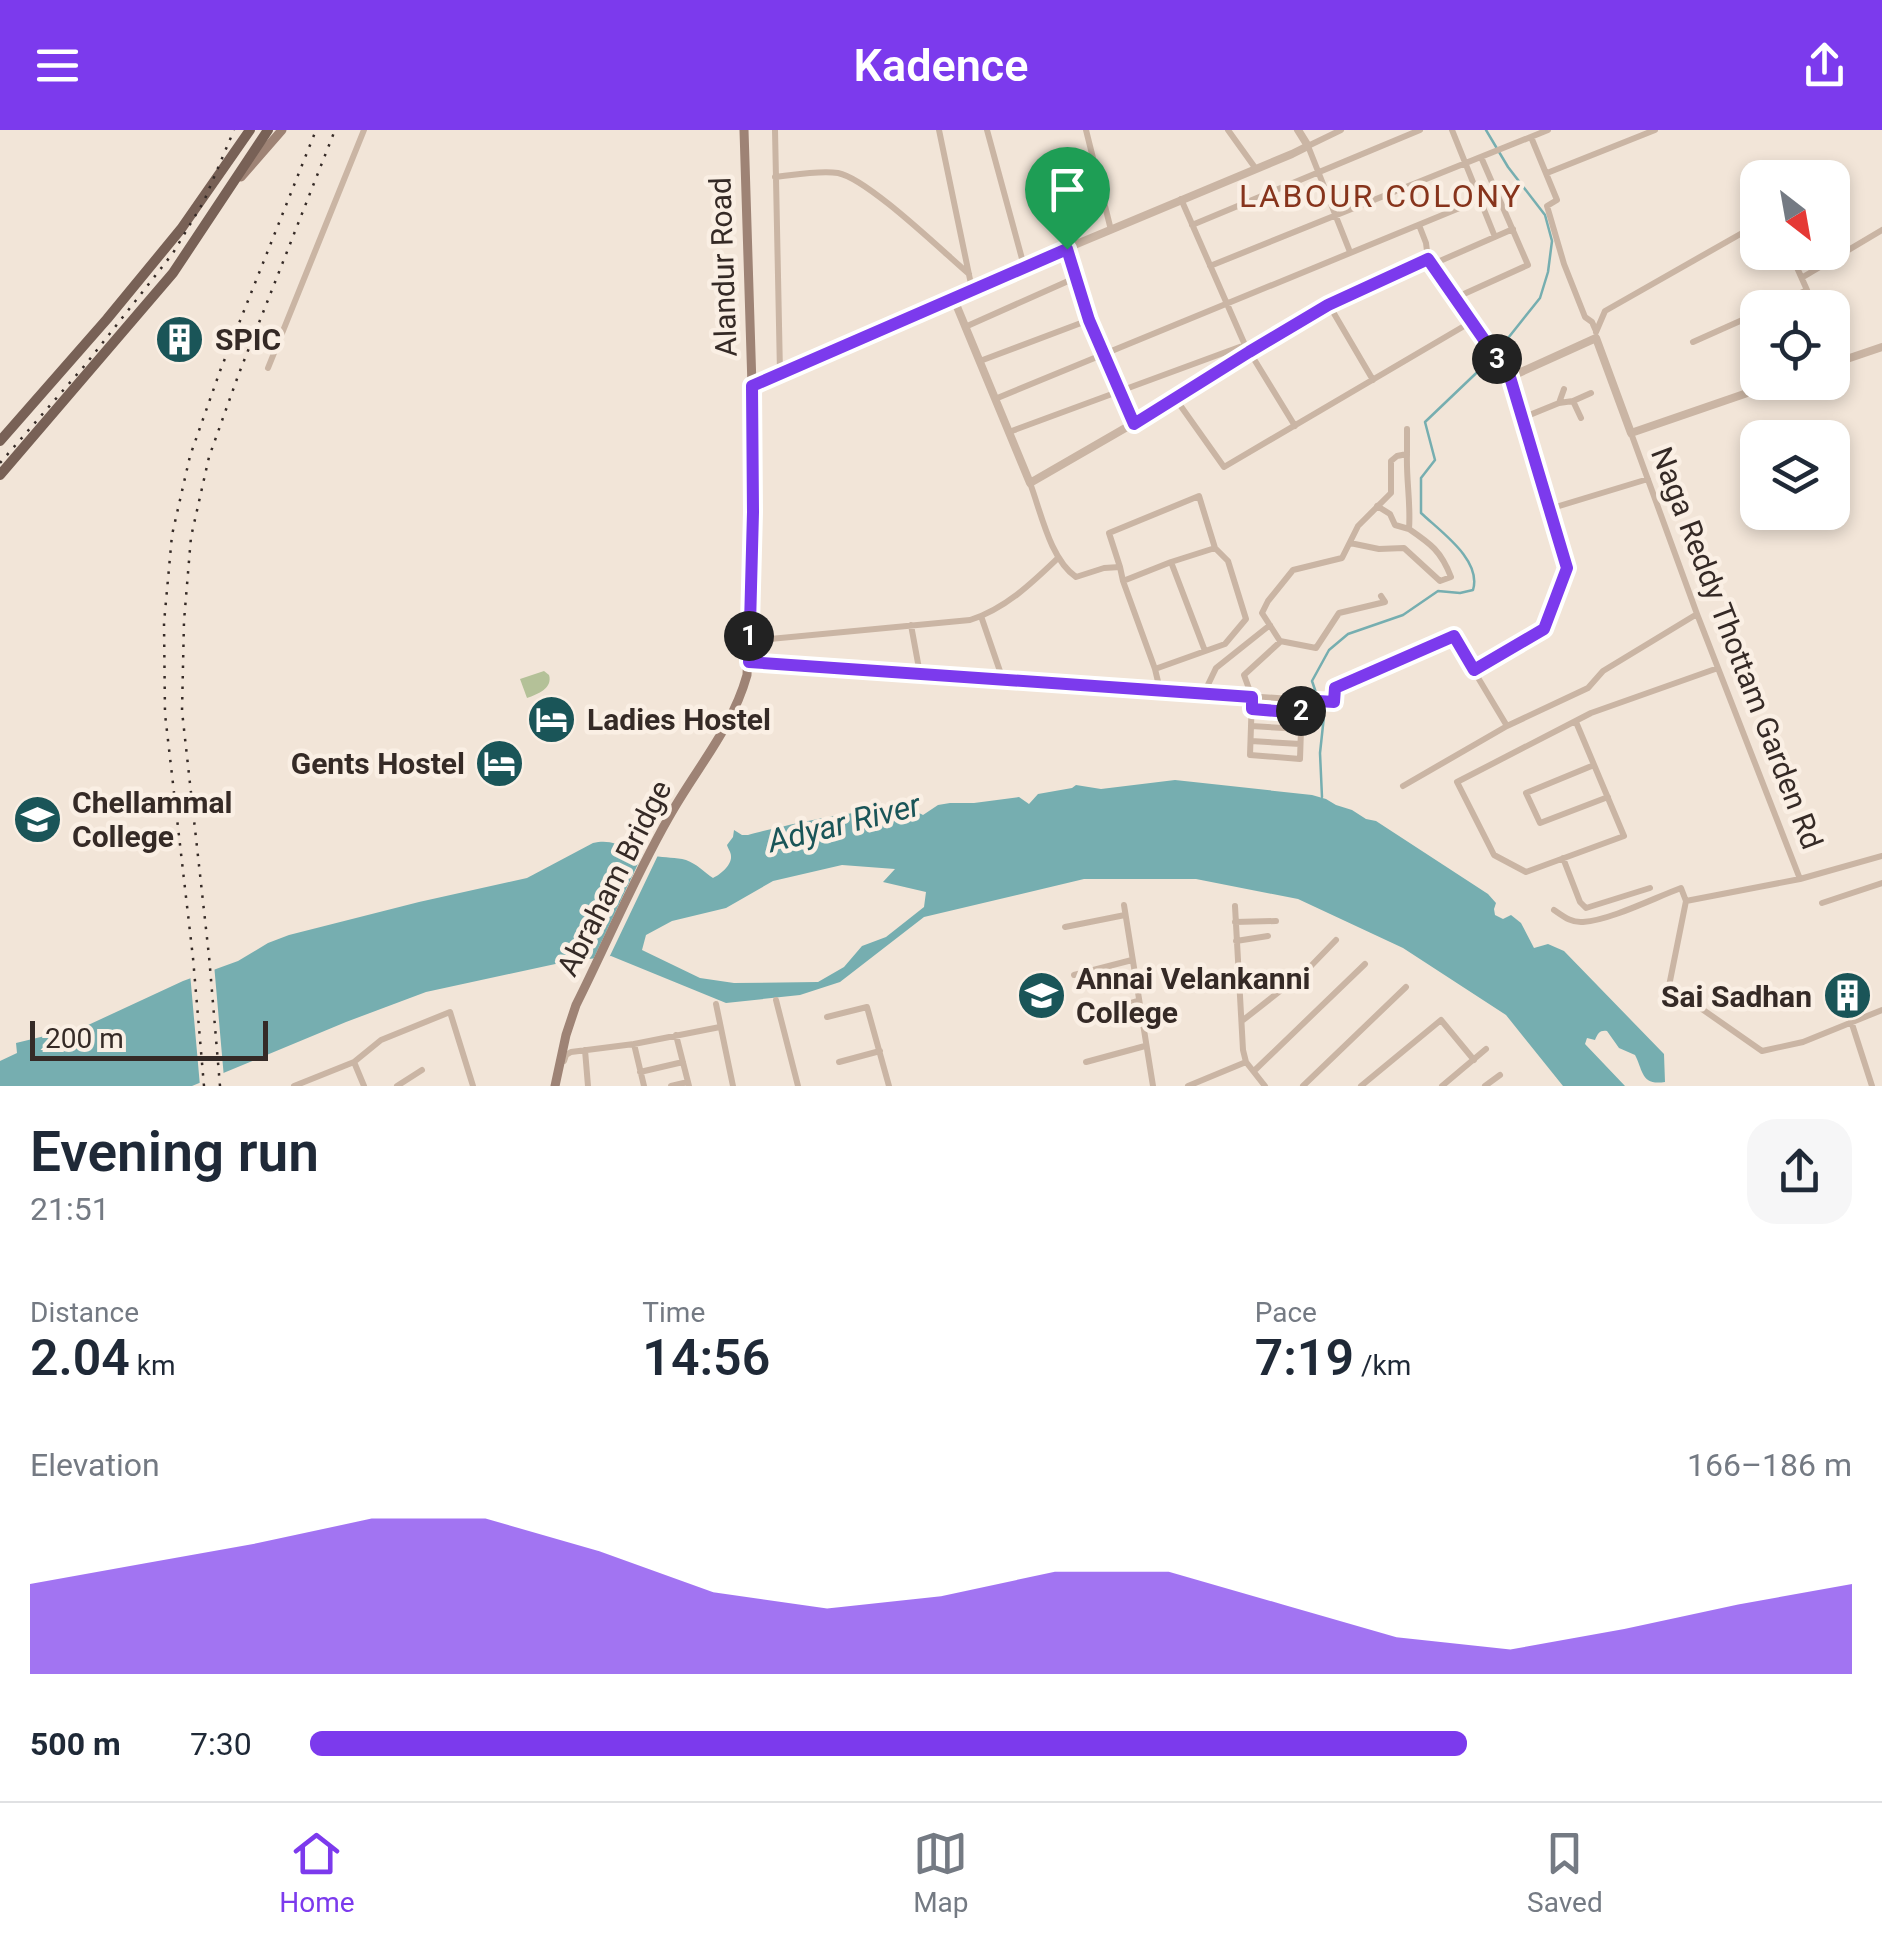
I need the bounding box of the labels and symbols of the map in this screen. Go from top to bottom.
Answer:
pin [1025,147,1110,250]
north arrow [1740,160,1850,270]
street label: Alandur Road [702,177,744,357]
district label: LABOUR COLONY [1239,177,1523,215]
building icon: SPIC [154,313,206,365]
place label: SPIC [215,322,281,357]
pin: 3 [1472,334,1522,384]
street label: Naga Reddy Thottam Garden Rd [1644,442,1830,854]
pin: 1 [724,611,774,661]
pin: 2 [1276,686,1326,736]
hotel icon: Ladies Hostel [526,693,578,745]
place label: Ladies Hostel [587,702,771,737]
hotel icon: Gents Hostel [474,737,526,789]
place label: Gents Hostel [291,746,465,781]
street label: Abraham Bridge [550,774,678,982]
place label: Chellammal College [72,785,233,854]
water label: Adyar River [762,785,926,861]
school or university icon: Chellammal College [11,793,63,845]
place label: Annai Velankanni College [1076,961,1310,1030]
school or university icon: Annai Velankanni College [1015,969,1067,1021]
building icon: Sai Sadhan [1821,970,1873,1022]
place label: Sai Sadhan [1661,979,1812,1014]
scale bar [30,1016,268,1060]

